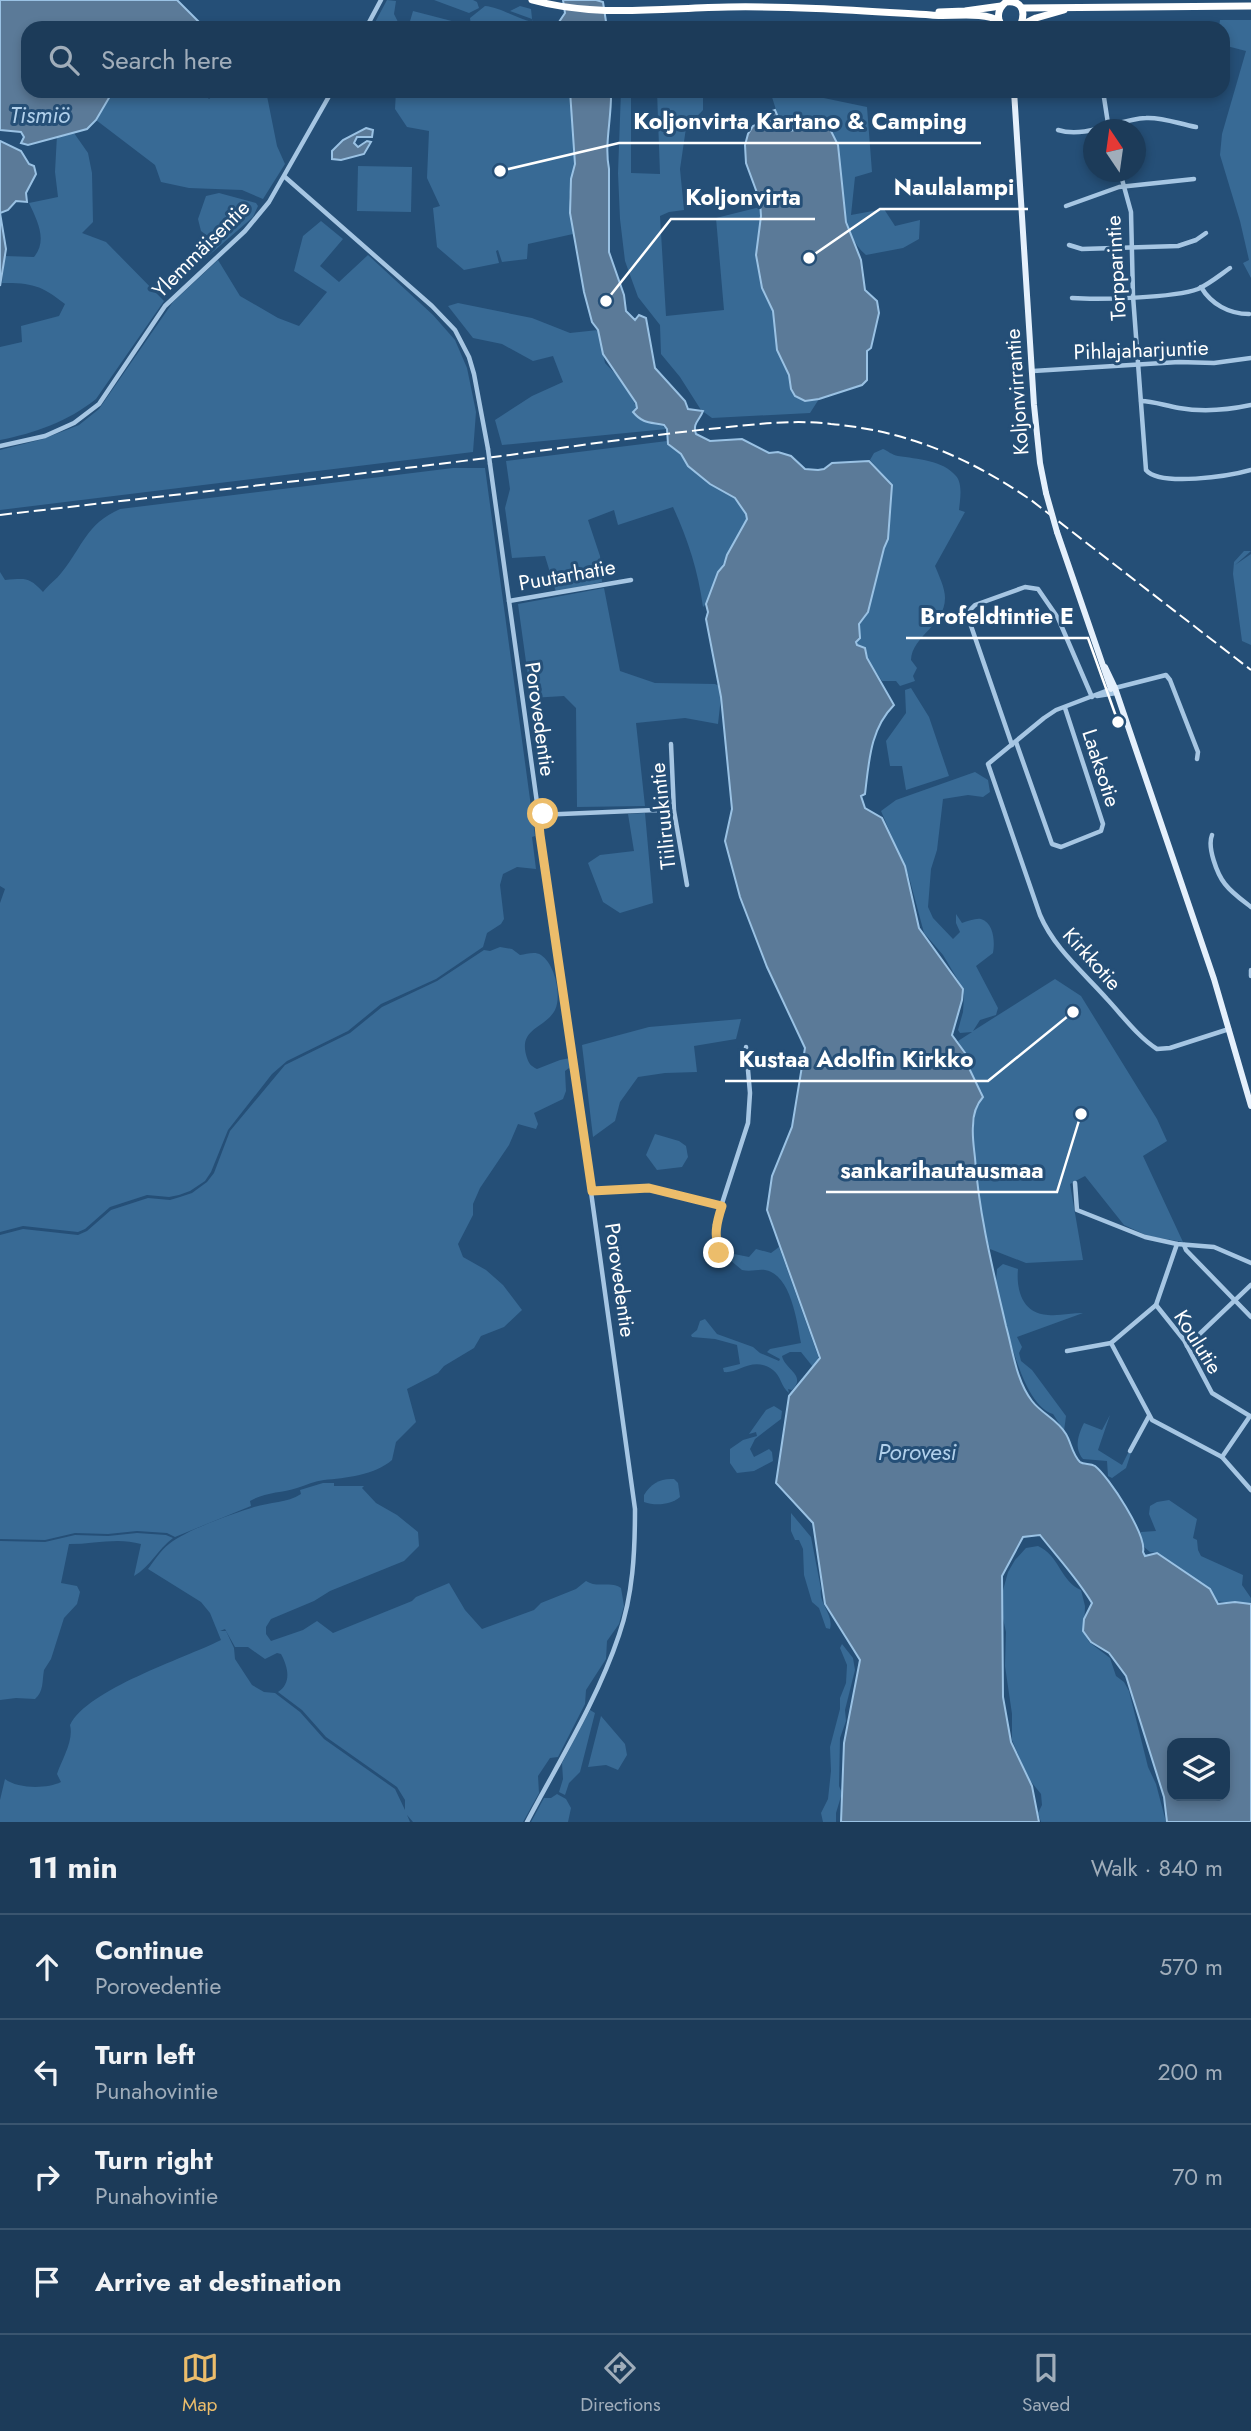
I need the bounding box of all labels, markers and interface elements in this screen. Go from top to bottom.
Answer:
search box [21,21,1230,98]
icon: search [45,41,83,79]
text: Search here [101,41,233,79]
water label: Tismiö [10,98,70,132]
callout: Koljonvirta Kartano & Camping [619,99,981,143]
text: Koljonvirta Kartano & Camping [633,104,967,138]
north arrow [1083,119,1146,182]
callout: Naulalampi [880,165,1028,209]
text: Naulalampi [894,170,1014,204]
callout: Koljonvirta [671,175,815,219]
text: Koljonvirta [685,180,801,214]
street label: Ylemmäisentie [145,193,257,305]
street label: Torpparintie [1098,214,1134,321]
street label: Koljonvirrantie [998,328,1036,456]
street label: Pihlajaharjuntie [1073,333,1209,367]
street label: Puutarhatie [516,552,618,598]
callout: Brofeldtintie E [906,594,1088,638]
text: Brofeldtintie E [920,599,1074,633]
street label: Porovedentie [517,660,563,778]
street label: Laaksotie [1074,725,1128,811]
street label: Tiiliruukintie [642,761,684,871]
route start [527,798,558,829]
street label: Kirkkotie [1056,921,1129,997]
callout: Kustaa Adolfin Kirkko [725,1037,988,1081]
text: Kustaa Adolfin Kirkko [738,1042,974,1076]
callout: sankarihautausmaa [826,1148,1057,1192]
text: sankarihautausmaa [840,1153,1044,1187]
street label: Porovedentie [597,1221,643,1339]
route end [703,1237,734,1268]
street label: Koulutie [1166,1304,1230,1380]
water label: Porovesi [878,1435,958,1469]
map controls [1167,1738,1230,1801]
button: layers [1167,1738,1230,1801]
text: 11 min [28,1846,118,1889]
text: Walk · 840 m [1091,1851,1223,1885]
text: Continue [95,1931,204,1969]
icon: ahead [28,1948,66,1986]
text: 570 m [1159,1950,1223,1984]
text: Porovedentie [95,1969,221,2003]
text: Turn left [95,2036,195,2074]
icon: left [28,2053,66,2091]
text: 200 m [1157,2055,1223,2089]
text: Punahovintie [95,2074,218,2108]
text: Turn right [95,2141,213,2179]
icon: right [28,2158,66,2196]
text: 70 m [1172,2160,1223,2194]
text: Punahovintie [95,2179,218,2213]
icon: arrive [28,2263,66,2301]
text: Arrive at destination [95,2263,342,2301]
tab: Map [181,2349,219,2418]
tab: Directions [580,2349,661,2418]
tab: Saved [1022,2349,1070,2418]

